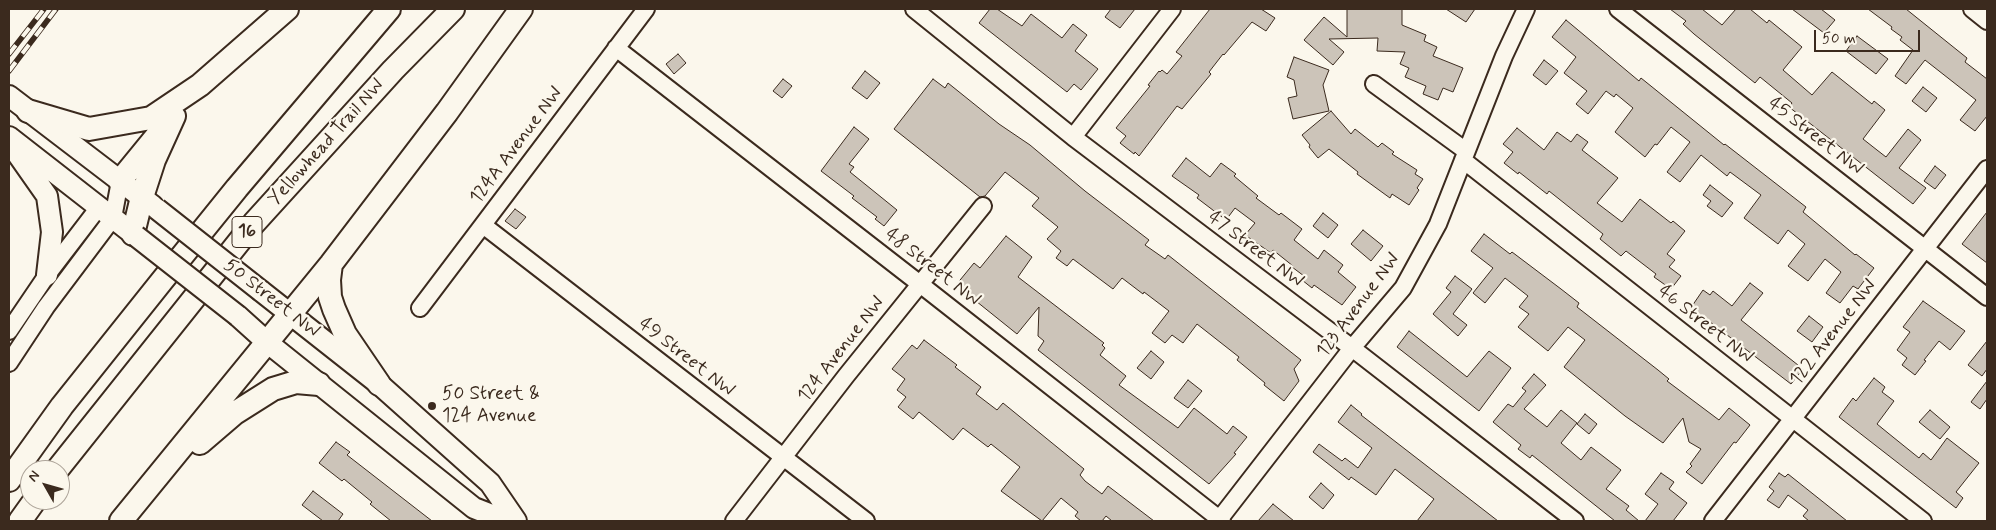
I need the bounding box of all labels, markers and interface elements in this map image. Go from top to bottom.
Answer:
scale bar [1816,20,1922,52]
text: 50 m [1822,29,1856,49]
street label: Yellowhead Trail NW [264,75,390,211]
street label: 124A Avenue NW [466,83,568,209]
street label: 45 Street NW [1763,93,1867,181]
street label: 47 Street NW [1203,207,1307,293]
road number: 16 [232,216,262,248]
street label: 48 Street NW [880,224,984,312]
street label: 123 Avenue NW [1312,249,1406,363]
street label: 50 Street NW [219,255,323,343]
street label: 122 Avenue NW [1786,276,1882,390]
street label: 46 Street NW [1653,281,1757,369]
street label: 124 Avenue NW [794,293,890,407]
street label: 49 Street NW [633,313,739,403]
place label: 50 Street & 124 Avenue [442,384,540,428]
marker: 50 Street & 124 Avenue [426,400,438,412]
north arrow [20,460,70,510]
text: N [24,467,44,486]

